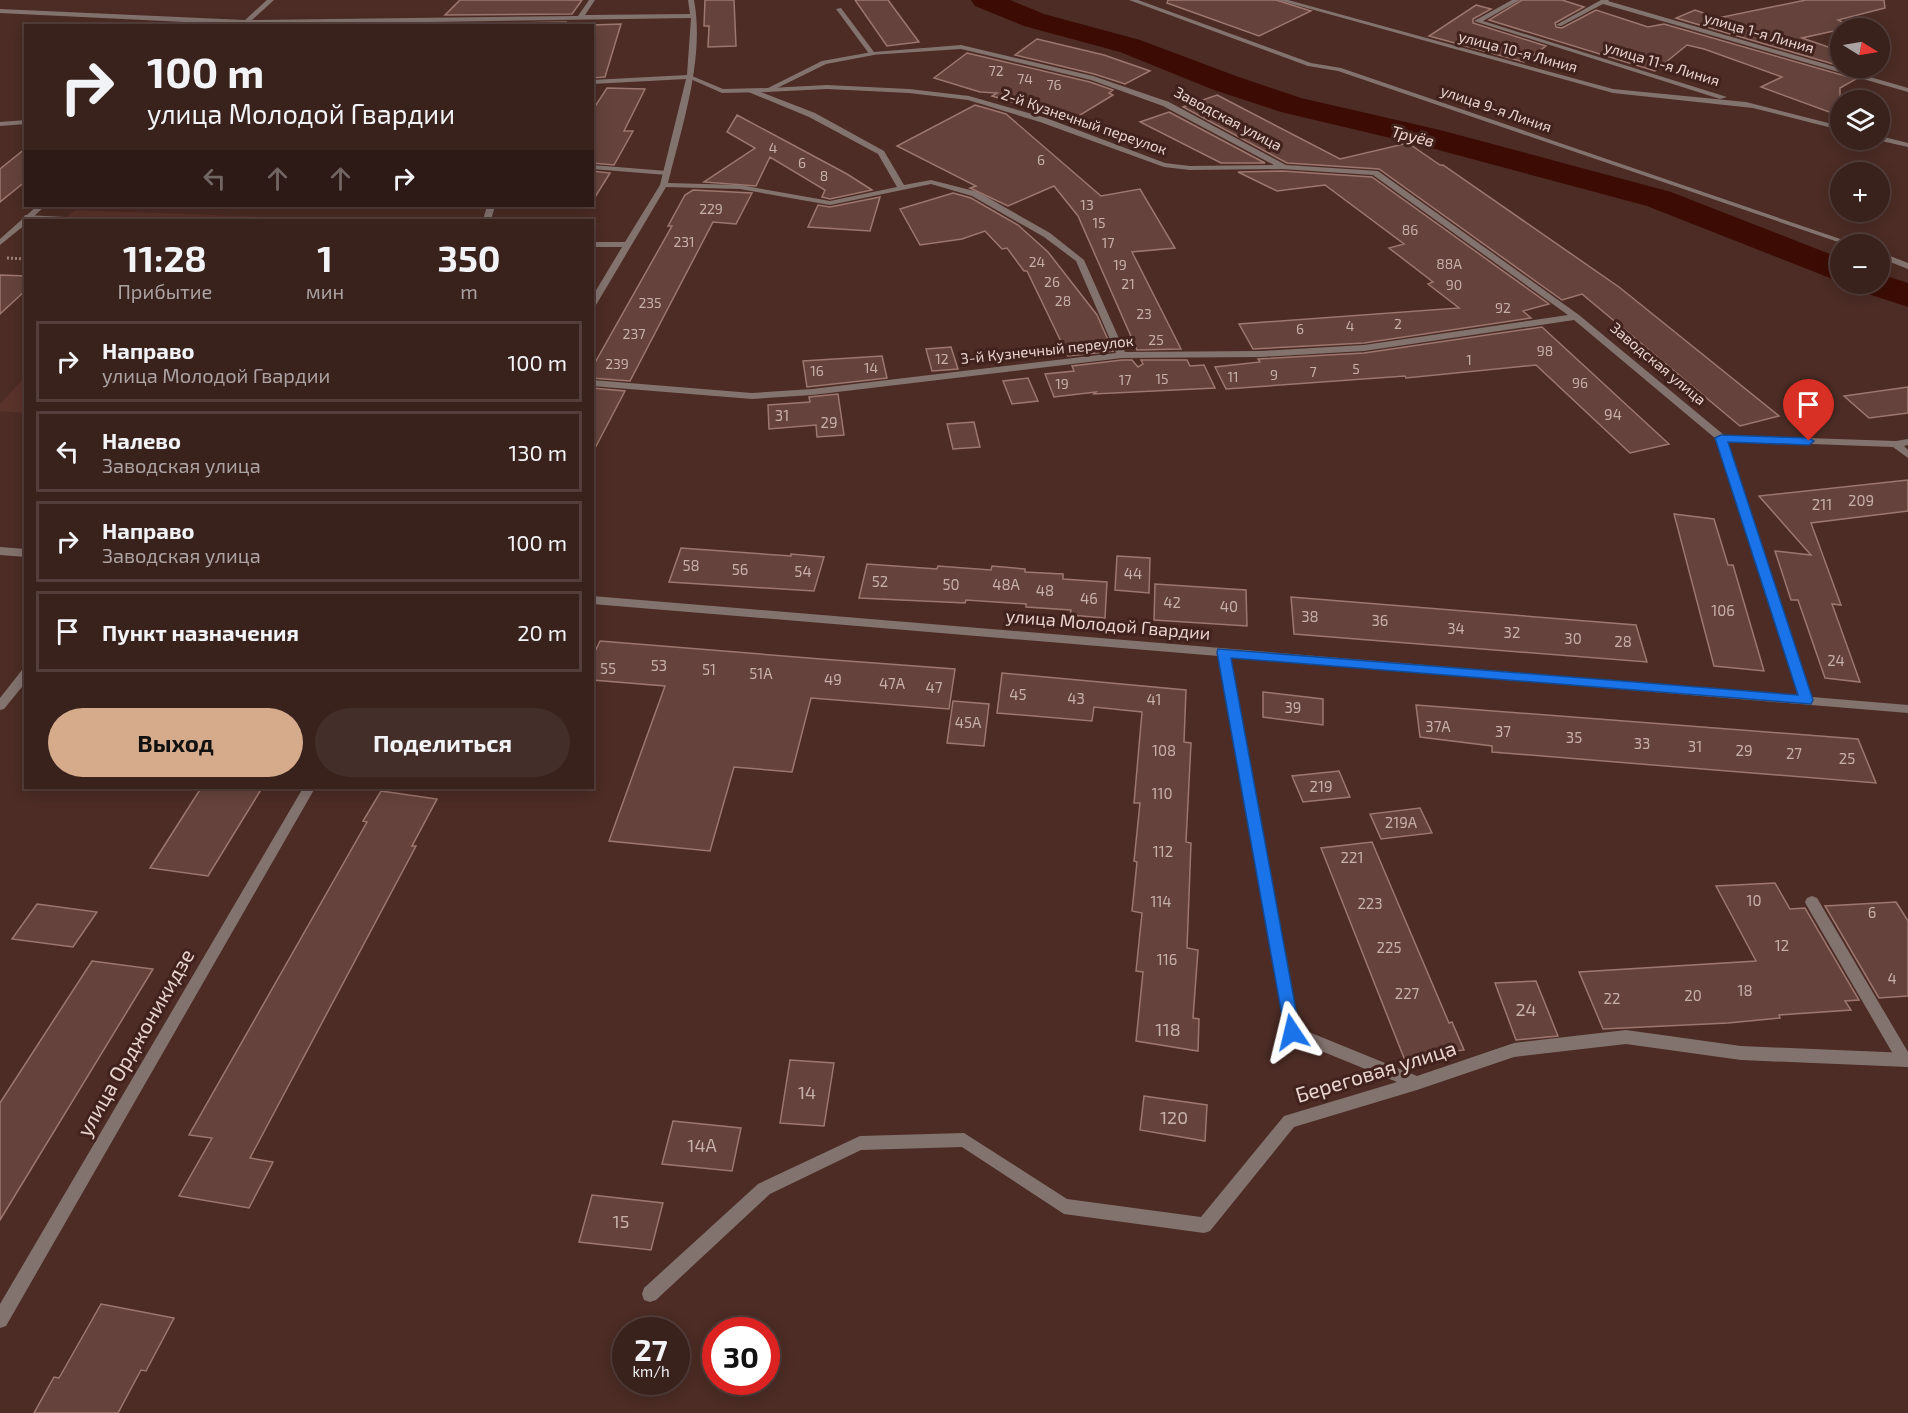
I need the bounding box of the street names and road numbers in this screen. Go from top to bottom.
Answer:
street label: улица 1-я Линия [1702,8,1816,57]
street label: улица 10-я Линия [1456,26,1580,77]
street label: улица 11-я Линия [1602,37,1722,90]
street label: улица 9-я Линия [1438,81,1554,136]
street label: Заводская улица [1171,82,1285,155]
street label: 2-й Кузнечный переулок [999,84,1170,159]
street label: Заводская улица [1607,318,1710,409]
street label: 3-й Кузнечный переулок [959,331,1134,368]
street label: улица Молодой Гвардии [1005,604,1211,644]
street label: улица Орджоникидзе [71,944,200,1141]
street label: Береговая улица [1292,1034,1459,1108]

